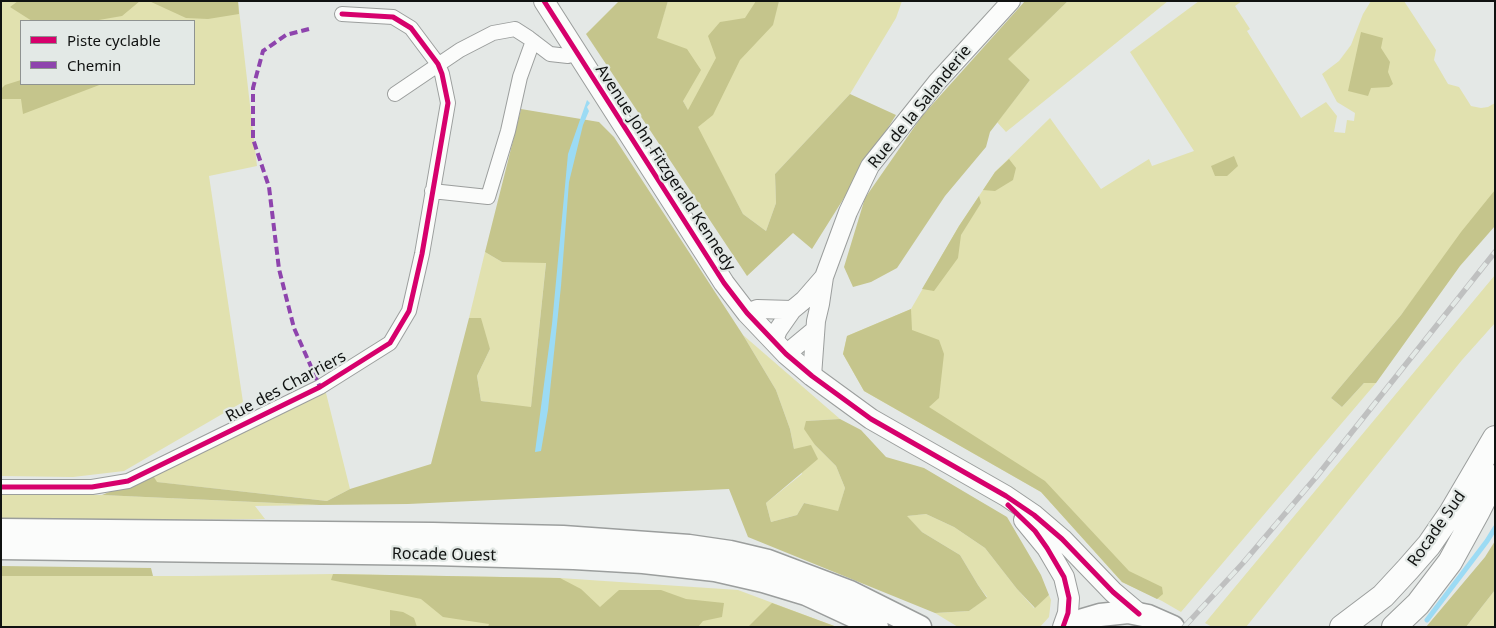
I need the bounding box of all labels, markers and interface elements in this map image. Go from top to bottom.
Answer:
legend [20,20,195,85]
text: Piste cyclable [67,30,161,50]
street label: Rue de la Salanderie [864,42,976,172]
text: Chemin [67,55,121,75]
street label: Avenue John Fitzgerald Kennedy [591,61,739,275]
street label: Rue des Charriers [223,347,349,427]
street label: Rocade Sud [1404,488,1470,570]
street label: Rocade Ouest [392,544,496,566]

